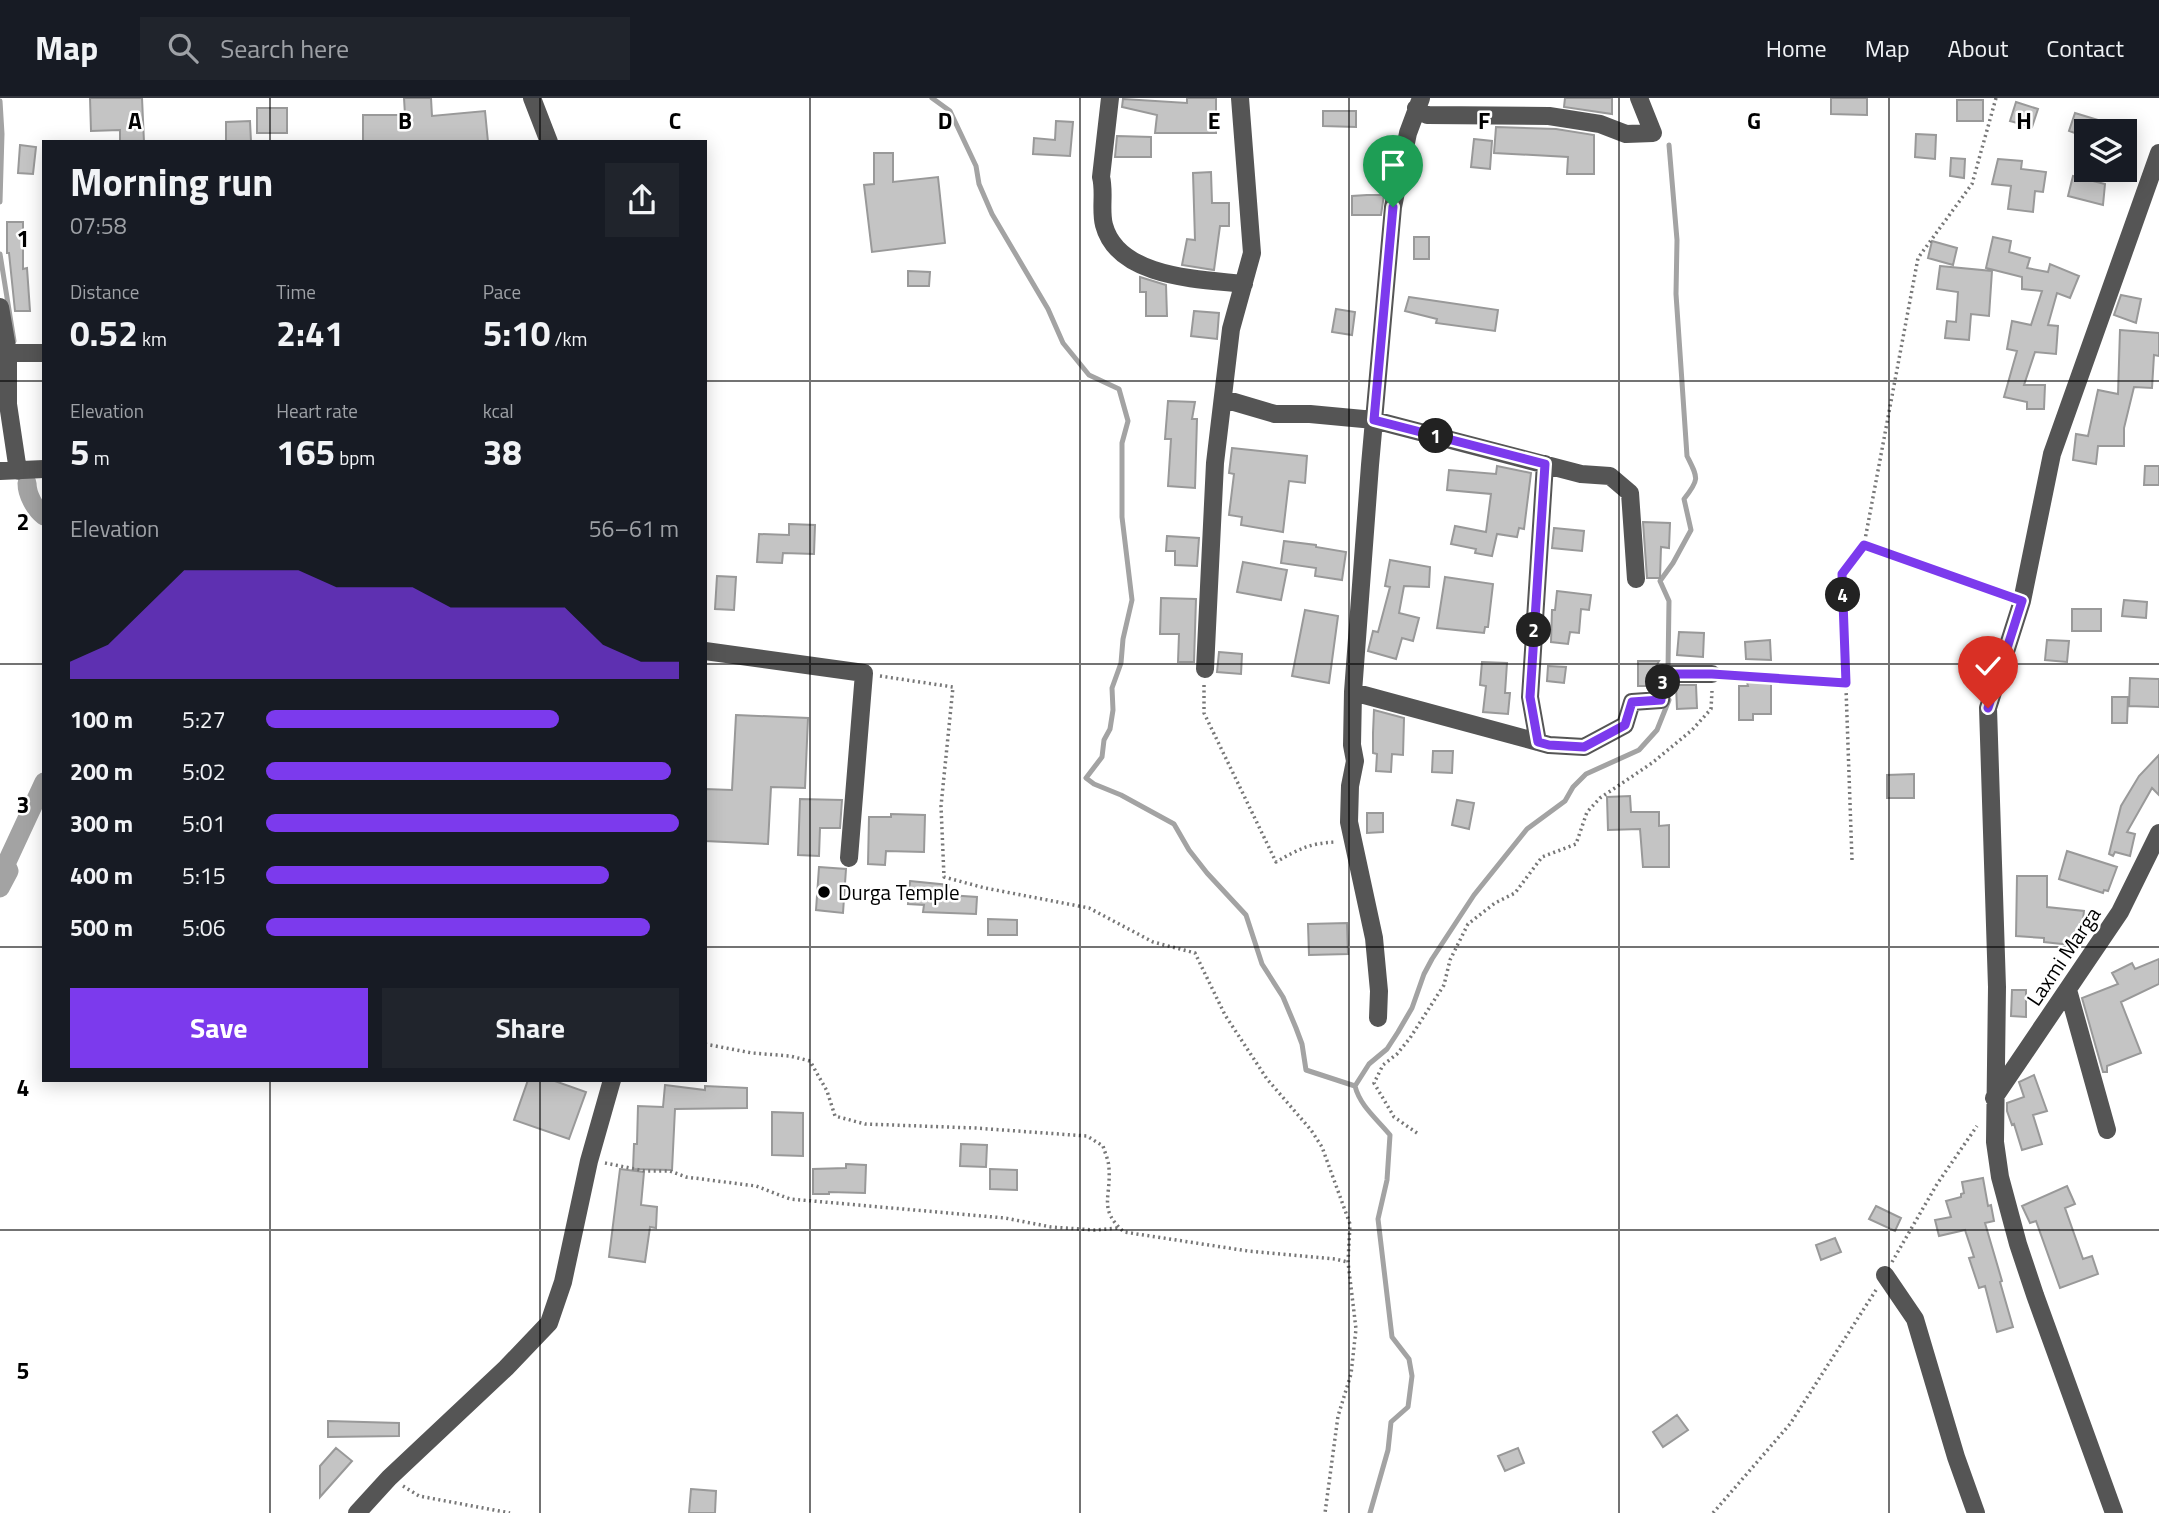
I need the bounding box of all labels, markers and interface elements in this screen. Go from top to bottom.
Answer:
search box [140,17,630,80]
text: Map [35,23,98,73]
icon: search [164,29,202,67]
text: Search here [220,29,349,68]
text: Home [1766,30,1827,66]
text: Map [1865,30,1910,66]
text: About [1948,30,2008,66]
text: Contact [2046,30,2124,66]
text: A [128,103,142,138]
text: B [398,103,412,138]
text: C [669,103,681,138]
text: D [938,103,952,138]
text: E [1208,103,1220,138]
text: F [1478,103,1490,138]
text: G [1747,103,1761,138]
text: H [2016,103,2032,138]
map controls [2074,119,2137,182]
button: layers [2074,119,2137,182]
pin [1363,135,1423,207]
icon: arrive [1374,146,1412,184]
text: Morning run [70,153,273,211]
button: share [605,163,679,237]
text: 07:58 [70,208,127,243]
text: 1 [17,221,29,256]
text: Distance [70,277,139,306]
text: Time [276,277,316,306]
text: Pace [483,277,521,306]
text: 0.52 [70,306,138,360]
text: 2:41 [276,306,344,360]
text: 5:10 [483,306,550,360]
text: km [138,324,167,353]
text: /km [550,324,587,353]
text: Elevation [70,396,144,425]
text: Heart rate [276,396,358,425]
text: kcal [483,396,514,425]
pin: 1 [1418,418,1454,454]
text: 1 [1430,421,1441,450]
text: 5 [70,425,90,479]
text: 165 [276,425,335,479]
text: 38 [483,425,522,479]
text: m [90,443,110,472]
text: bpm [335,443,375,472]
text: 2 [17,504,29,539]
text: Elevation [70,511,159,546]
text: 56–61 m [589,511,679,546]
pin: 4 [1826,578,1860,612]
text: 4 [1837,580,1848,609]
pin: 2 [1516,612,1552,648]
text: 2 [1528,615,1539,644]
pin [1958,636,2018,708]
icon: check [1969,647,2007,685]
pin: 3 [1646,664,1680,700]
text: 3 [1657,667,1668,696]
text: 100 m [70,702,133,737]
text: 5:27 [182,702,226,737]
text: 200 m [70,754,133,789]
text: 5:02 [182,754,226,789]
text: 3 [17,787,29,822]
text: 300 m [70,806,133,841]
text: 5:01 [182,806,226,841]
text: 400 m [70,858,133,893]
text: 5:15 [182,858,226,893]
place label: Durga Temple [838,876,960,908]
marker: Durga Temple [816,884,832,900]
street label: Laxmi Marga [2018,900,2108,1012]
text: 500 m [70,910,133,945]
text: 5:06 [182,910,226,945]
button: Save [70,988,368,1068]
button: Share [382,988,679,1068]
text: 4 [17,1070,29,1105]
text: 5 [17,1353,29,1388]

